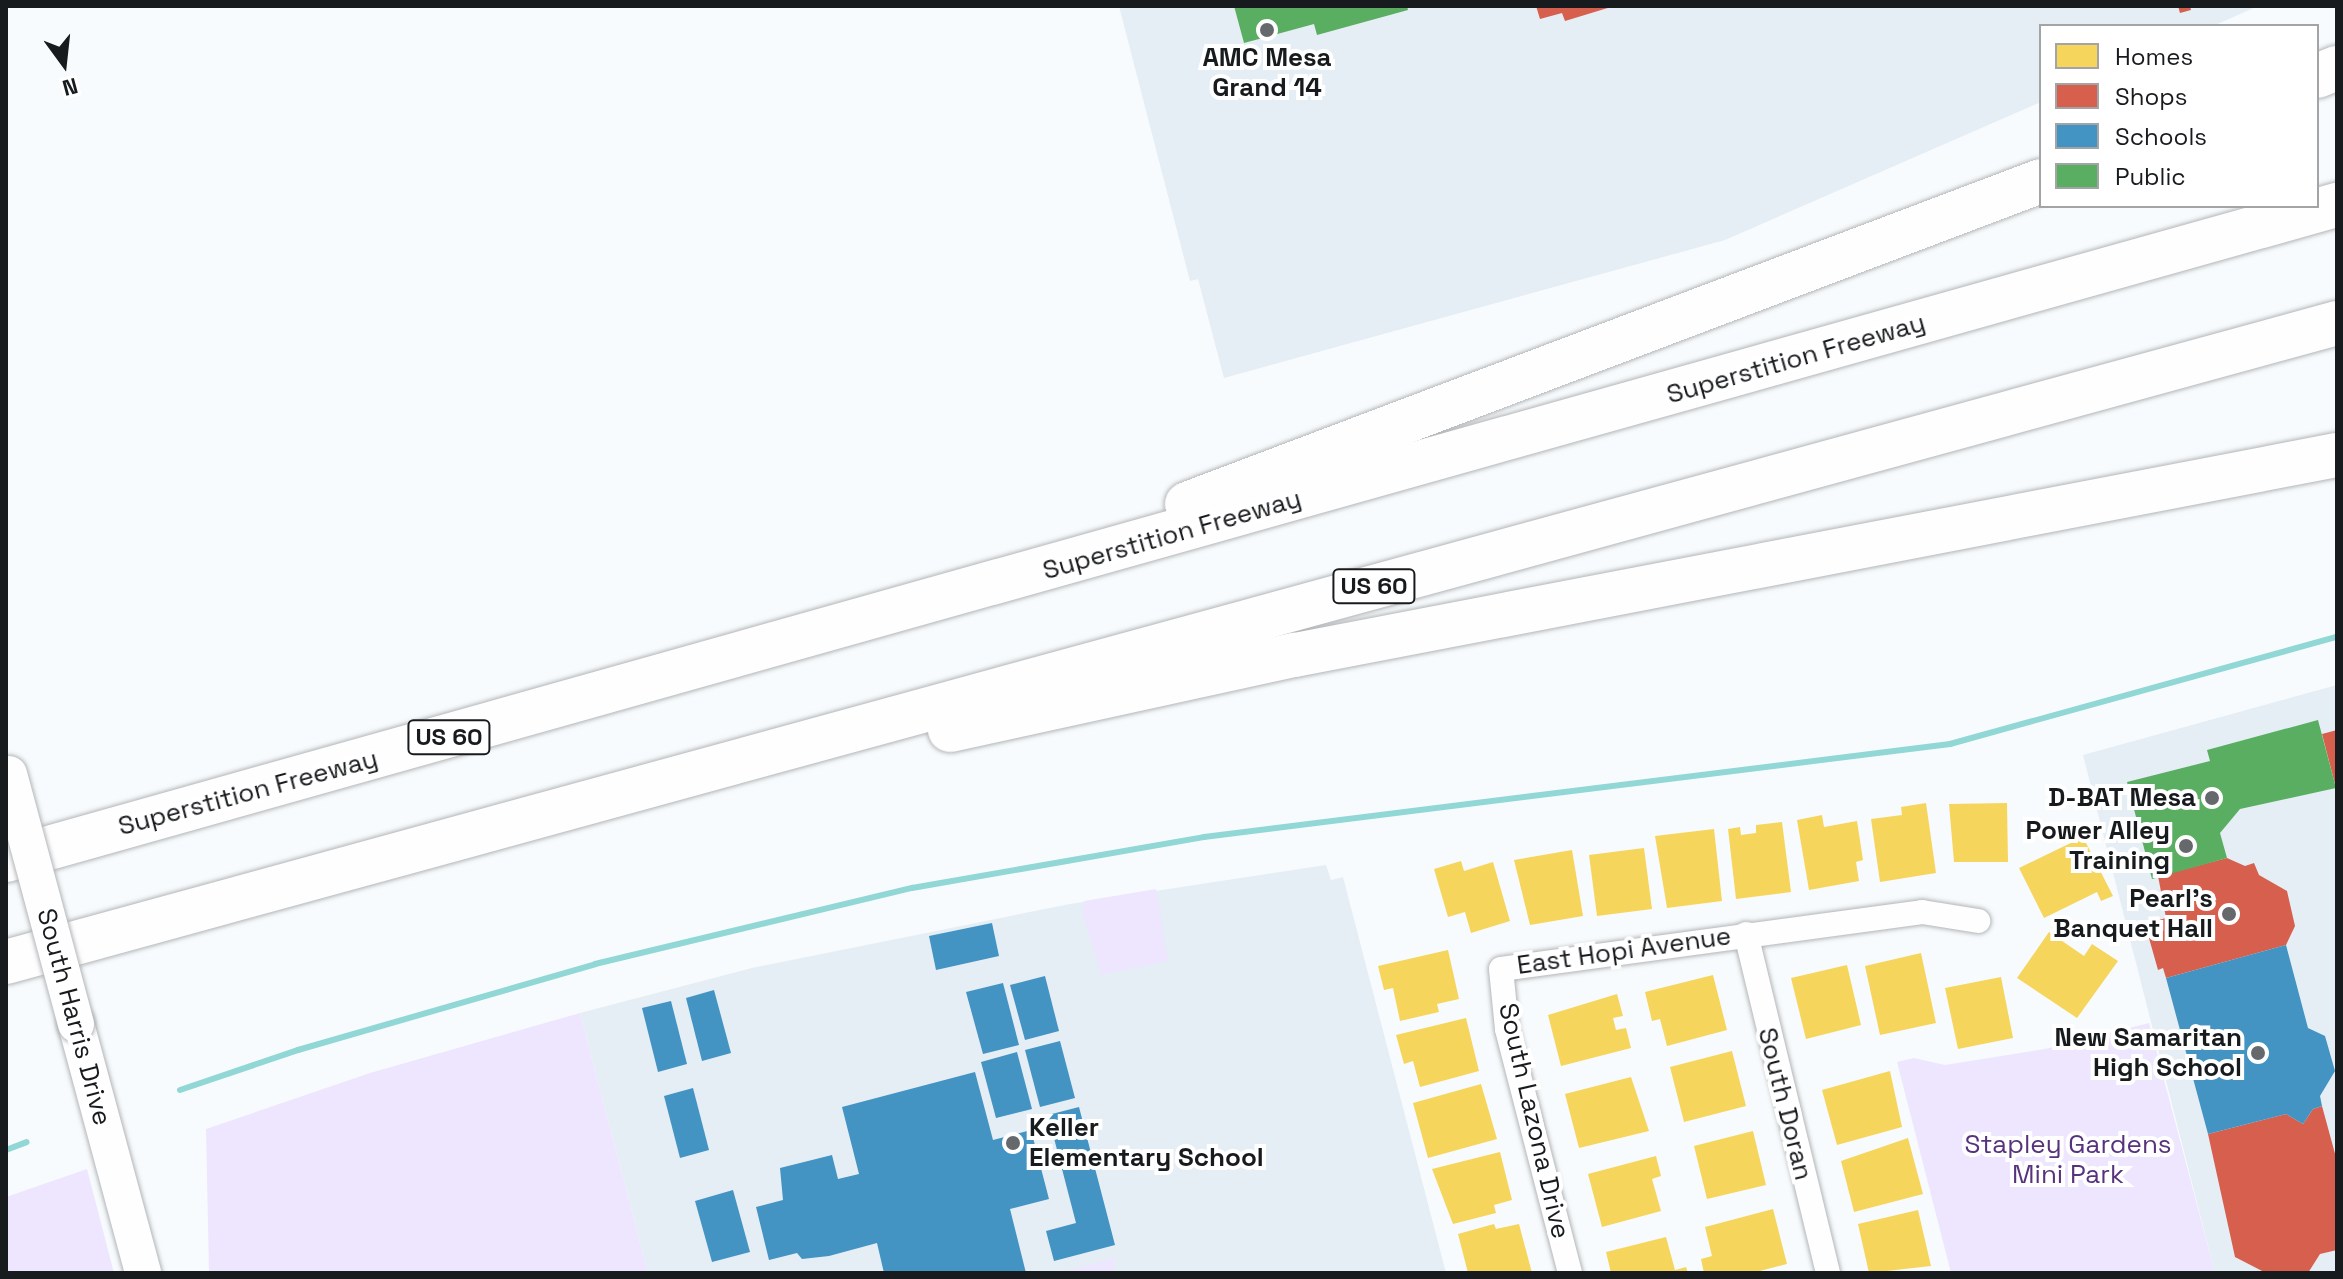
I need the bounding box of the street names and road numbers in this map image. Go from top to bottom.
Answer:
street label: Superstition Freeway [1663,307,1929,411]
street label: Superstition Freeway [1039,483,1305,587]
road number: US 60 [1332,566,1416,606]
road number: US 60 [407,717,491,757]
street label: Superstition Freeway [115,743,381,843]
street label: South Harris Drive [30,905,118,1129]
street label: East Hopi Avenue [1515,921,1733,981]
street label: South Lazona Drive [1492,1000,1576,1242]
street label: South Doran [1751,1025,1819,1183]

